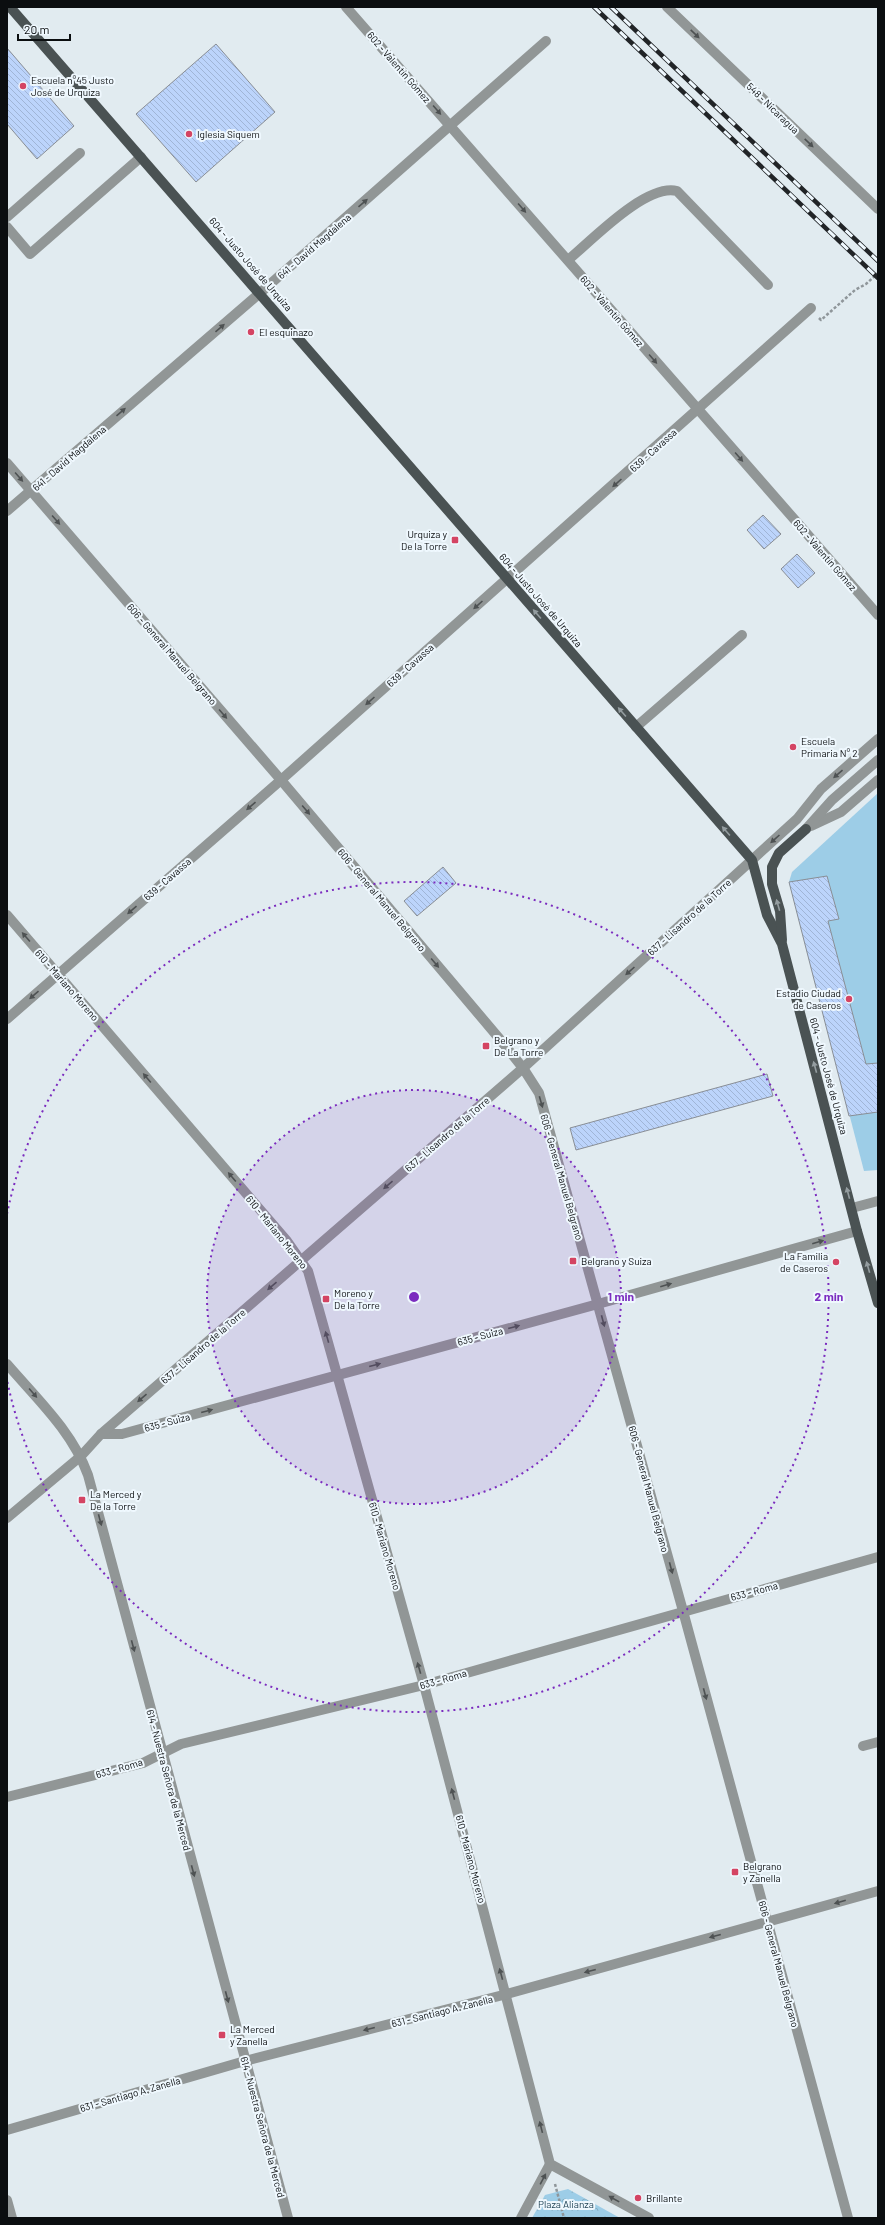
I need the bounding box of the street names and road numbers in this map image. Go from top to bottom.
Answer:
street label: 602 - Valentín Gómez [365,29,433,105]
street label: 548 - Nicaragua [744,80,802,136]
street label: 641 - David Magdalena [275,211,353,281]
street label: 604 - Justo José de Urquiza [207,215,295,313]
street label: 602 - Valentín Gómez [578,273,646,349]
street label: 641 - David Magdalena [30,423,108,493]
street label: 639 - Cavassa [627,426,679,474]
street label: 602 - Valentín Gómez [791,517,859,593]
street label: 604 - Justo José de Urquiza [497,551,585,649]
street label: 606 - General Manuel Belgrano [125,601,219,707]
street label: 639 - Cavassa [384,641,436,689]
street label: 606 - General Manuel Belgrano [335,846,429,954]
street label: 639 - Cavassa [141,855,193,903]
street label: 637 - Lisandro de la Torre [645,876,733,958]
street label: 610 - Mariano Moreno [33,947,101,1023]
street label: 604 - Justo José de Urquiza [808,1016,850,1136]
street label: 637 - Lisandro de la Torre [402,1094,492,1174]
street label: 606 - General Manuel Belgrano [538,1113,586,1241]
street label: 610 - Mariano Moreno [244,1193,310,1271]
street label: 637 - Lisandro de la Torre [158,1306,248,1386]
street label: 635 - Suiza [456,1324,504,1348]
street label: 635 - Suiza [143,1410,191,1434]
street label: 606 - General Manuel Belgrano [626,1424,672,1554]
street label: 610 - Mariano Moreno [367,1501,403,1591]
street label: 633 - Roma [729,1579,779,1603]
street label: 633 - Roma [418,1667,468,1691]
street label: 614 - Nuestra Señora de la Merced [144,1708,194,1852]
street label: 633 - Roma [94,1756,144,1780]
street label: 610 - Mariano Moreno [453,1814,489,1904]
street label: 606 - General Manuel Belgrano [756,1899,802,2029]
street label: 631 - Santiago A. Zanella [390,1993,494,2029]
street label: 614 - Nuestra Señora de la Merced [238,2055,288,2199]
street label: 631 - Santiago A. Zanella [78,2074,182,2114]

